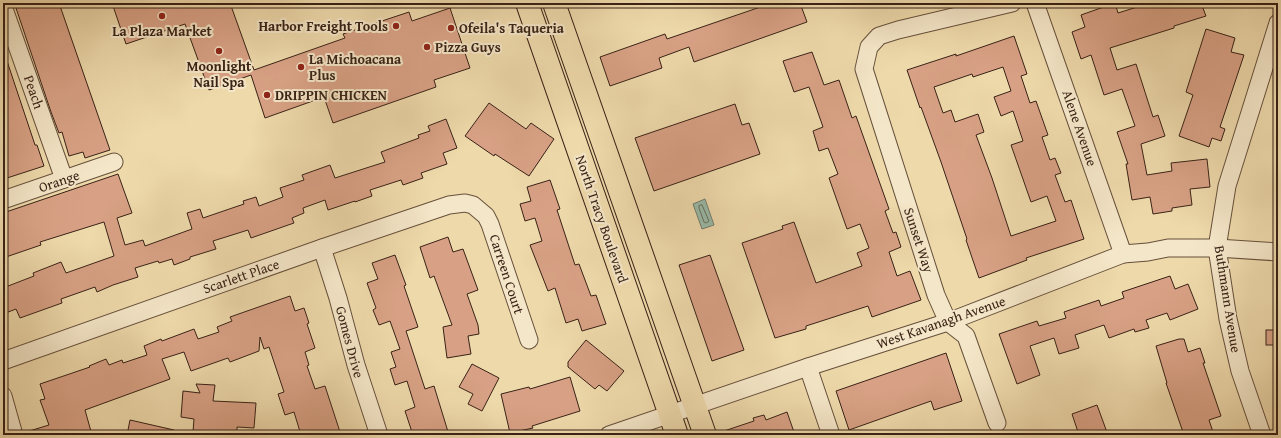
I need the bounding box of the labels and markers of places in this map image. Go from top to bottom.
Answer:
marker: La Plaza Market [157,11,167,21]
place label: Harbor Freight Tools [258,16,388,36]
place label: Ofeila's Taqueria [459,18,565,38]
place label: La Plaza Market [112,21,213,41]
marker: Harbor Freight Tools [391,21,401,31]
marker: Ofeila's Taqueria [446,23,456,33]
place label: Pizza Guys [435,37,501,57]
marker: Pizza Guys [422,42,432,52]
marker: Moonlight Nail Spa [214,46,224,56]
place label: La Michoacana Plus [309,49,402,85]
place label: Moonlight Nail Spa [187,56,252,92]
marker: La Michoacana Plus [296,62,306,72]
place label: DRIPPIN CHICKEN [275,85,388,105]
marker: DRIPPIN CHICKEN [262,90,272,100]

